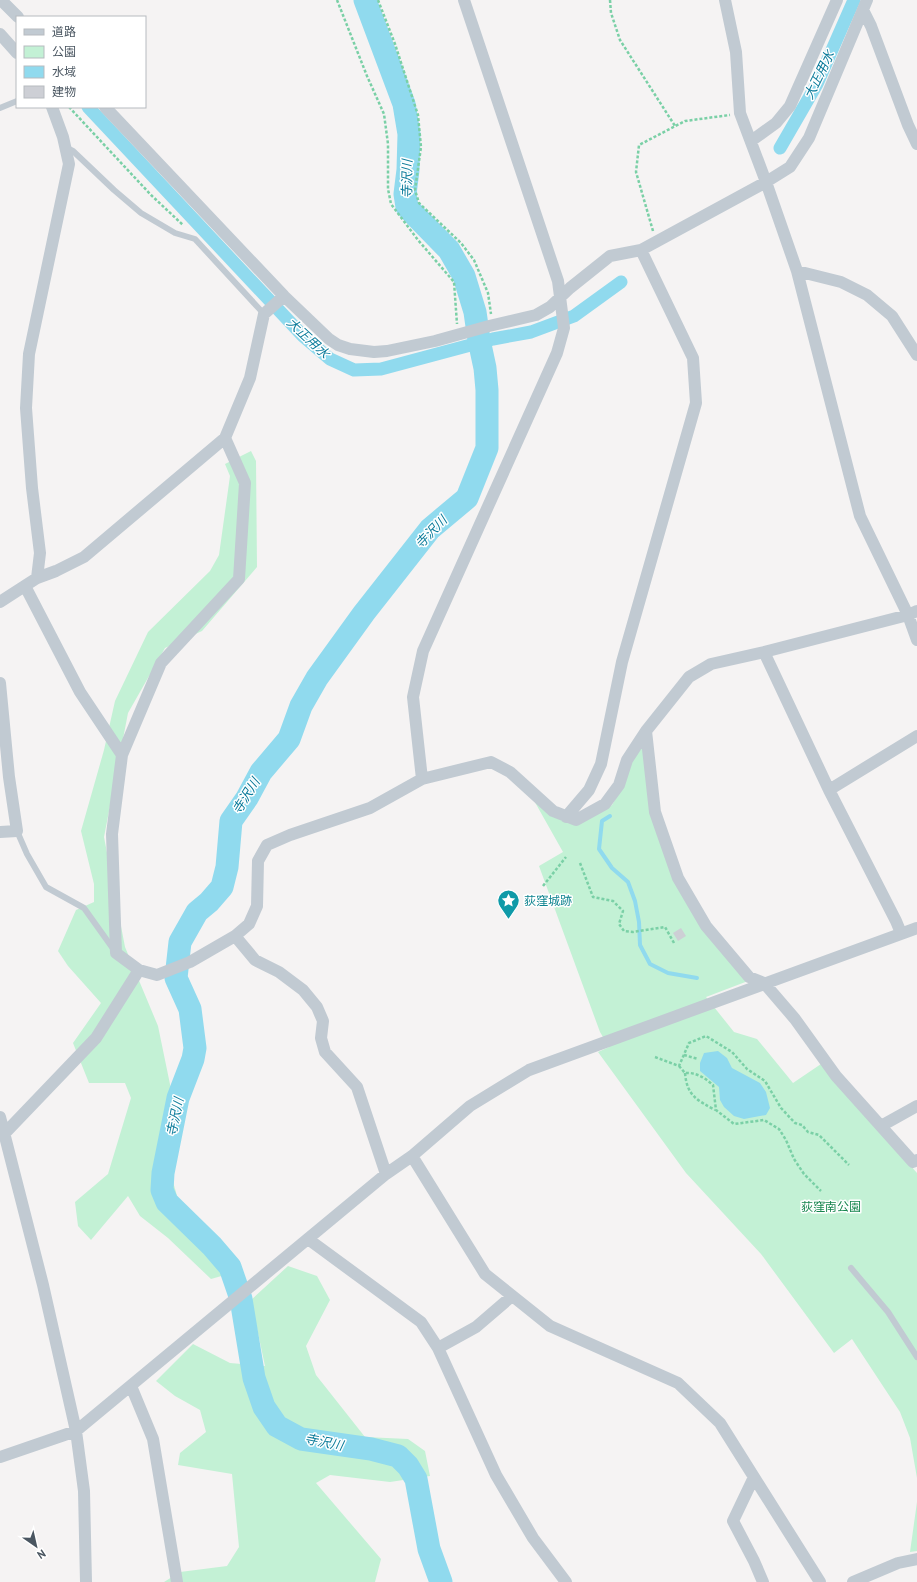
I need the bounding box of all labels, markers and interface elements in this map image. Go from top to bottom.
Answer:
legend [16,16,146,108]
text: 道路 [52,24,76,39]
text: 公園 [52,44,76,59]
water label: 大正用水 [800,46,839,102]
text: 水域 [52,64,76,79]
text: 建物 [52,84,76,99]
water label: 寺沢川 [398,157,416,199]
water label: 大正用水 [283,314,334,363]
water label: 寺沢川 [411,511,452,552]
water label: 寺沢川 [228,773,265,817]
place icon: 荻窪城跡 [496,887,522,920]
place label: 荻窪城跡 [524,893,572,908]
water label: 寺沢川 [163,1094,188,1138]
park label: 荻窪南公園 [801,1199,861,1214]
water label: 寺沢川 [303,1430,347,1454]
north arrow [16,1526,56,1566]
text: N [35,1546,49,1562]

